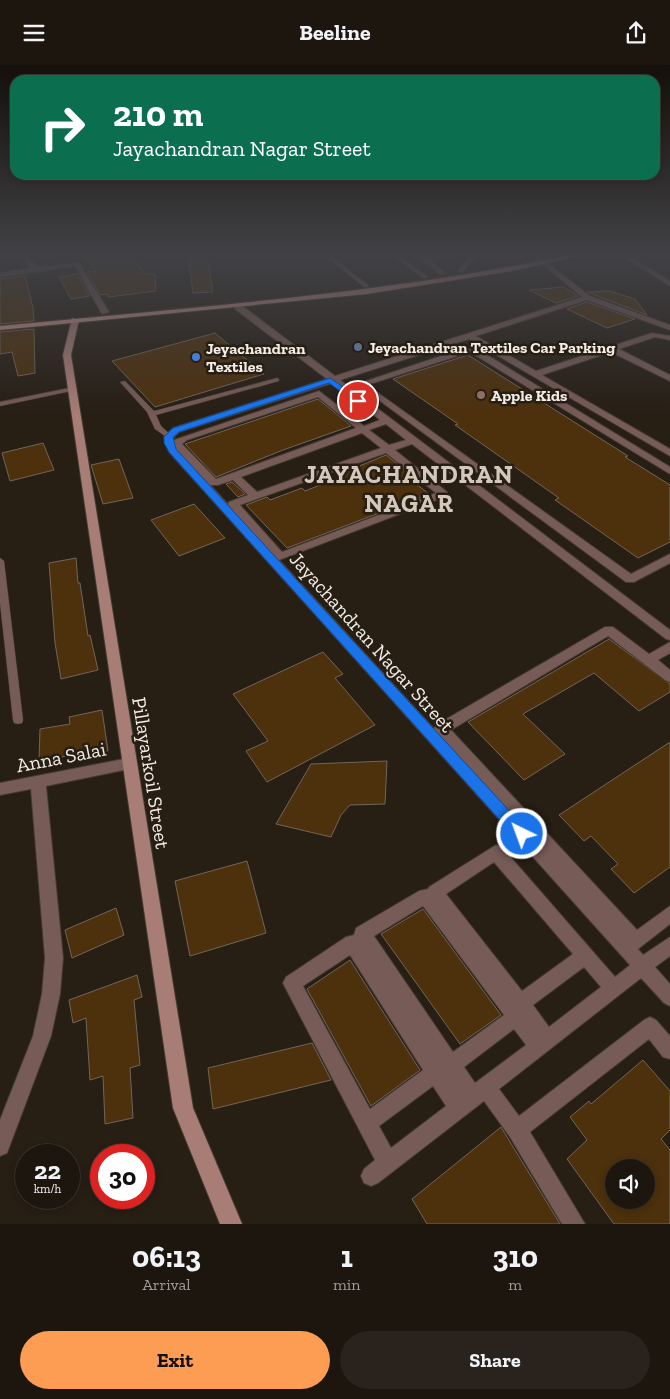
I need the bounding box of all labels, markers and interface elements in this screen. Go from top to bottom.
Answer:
icon: menu [20,19,48,47]
text: Beeline [299,19,371,46]
icon: share [622,19,650,47]
text: 210 m [113,93,203,135]
icon: right [30,95,95,160]
text: Jayachandran Nagar Street [113,135,371,162]
place label: Jeyachandran Textiles Car Parking [368,338,615,357]
place label: Jeyachandran Textiles [206,339,306,376]
marker: Jeyachandran Textiles Car Parking [352,341,364,353]
marker: Jeyachandran Textiles [190,351,202,363]
pin [337,380,379,422]
place label: Apple Kids [491,386,567,405]
icon: arrive [344,387,372,415]
marker: Apple Kids [475,389,487,401]
district label: JAYACHANDRAN NAGAR [304,459,514,518]
street label: Jayachandran Nagar Street [285,547,460,737]
street label: Pillayarkoil Street [127,695,175,851]
street label: Anna Salai [14,736,108,777]
position arrow [495,807,547,859]
speed limit sign: 30 [90,1144,155,1209]
text: 22 [34,1155,61,1185]
map controls [605,1159,655,1209]
button: sound [605,1159,655,1209]
text: km/h [34,1182,61,1196]
text: 06:13 [132,1239,201,1275]
text: 1 [341,1239,353,1275]
text: 310 [493,1239,538,1275]
text: Arrival [142,1275,191,1294]
text: min [333,1275,360,1294]
text: m [508,1275,522,1294]
button: Exit [20,1331,330,1389]
button: Share [340,1331,650,1389]

